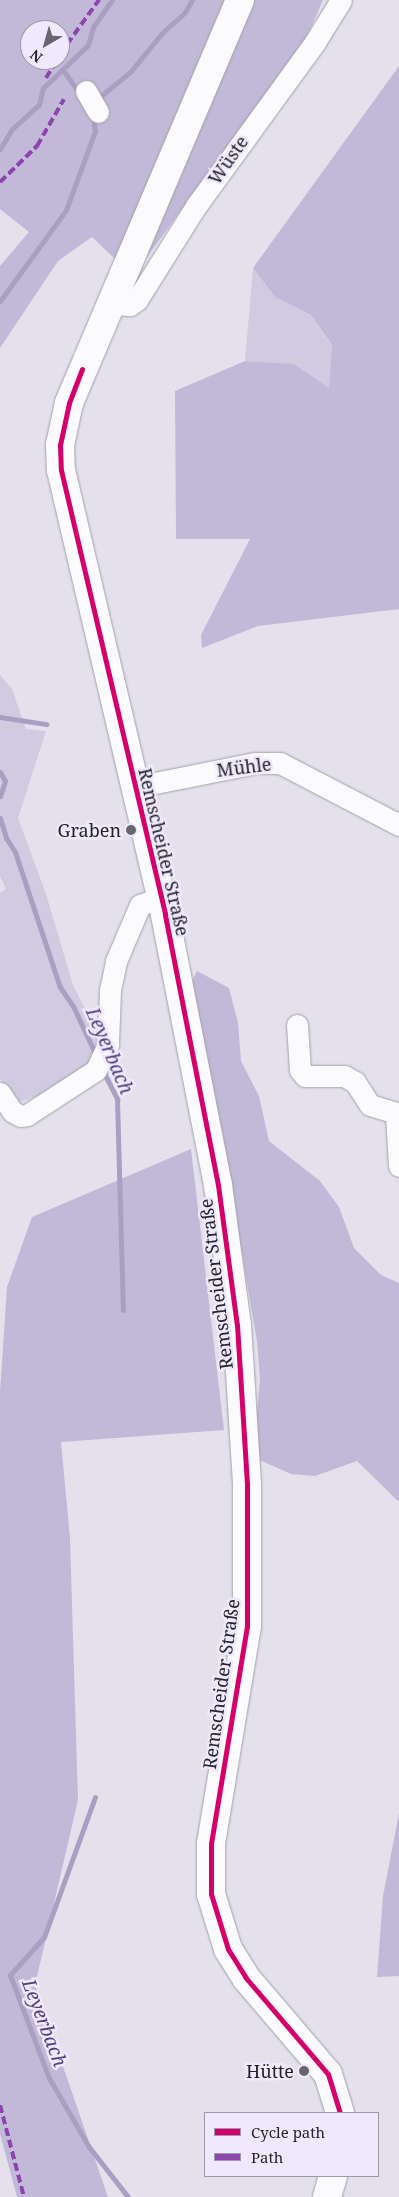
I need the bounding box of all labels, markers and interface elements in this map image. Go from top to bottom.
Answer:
north arrow [20,20,70,70]
text: N [26,46,46,67]
street label: Wüste [204,132,252,188]
street label: Mühle [215,753,273,781]
street label: Remscheider Straße [134,766,194,938]
place label: Graben [58,819,121,841]
marker: Graben [125,824,137,836]
water label: Leyerbach [81,1004,137,1098]
street label: Remscheider Straße [195,1197,237,1371]
street label: Remscheider Straße [198,1597,244,1771]
water label: Leyerbach [17,1976,71,2070]
place label: Hütte [246,2060,294,2082]
marker: Hütte [298,2065,310,2077]
legend [204,2112,379,2177]
text: Cycle path [251,2122,325,2142]
text: Path [251,2147,283,2167]

